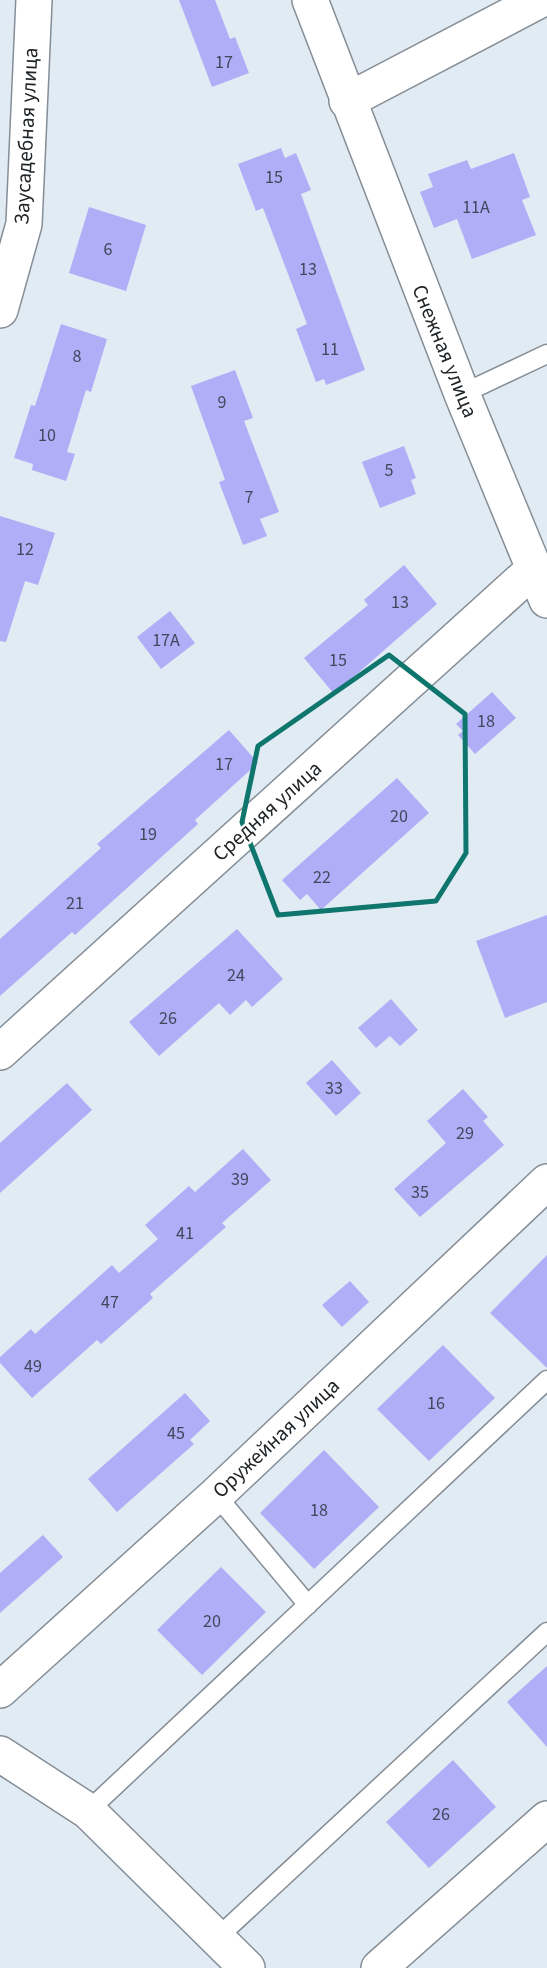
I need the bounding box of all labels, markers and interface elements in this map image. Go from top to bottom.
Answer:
street label: Заусадебная улица [6,47,46,225]
house number: 17 [215,50,233,75]
house number: 15 [265,165,283,190]
house number: 11А [462,195,490,220]
house number: 6 [104,237,113,262]
house number: 13 [299,257,317,282]
street label: Снежная улица [405,280,485,422]
house number: 11 [321,337,339,362]
house number: 8 [73,344,82,369]
house number: 9 [218,390,227,415]
house number: 10 [38,423,56,448]
house number: 5 [385,458,394,483]
house number: 7 [245,485,254,510]
house number: 12 [16,537,34,562]
house number: 13 [391,590,409,615]
house number: 17А [152,628,180,653]
house number: 15 [329,648,347,673]
house number: 18 [477,709,495,734]
house number: 17 [215,752,233,777]
street label: Средняя улица [206,754,328,868]
house number: 20 [390,804,408,829]
house number: 19 [139,822,157,847]
house number: 22 [313,865,331,890]
house number: 21 [66,891,84,916]
house number: 24 [227,963,245,988]
house number: 26 [159,1006,177,1031]
house number: 33 [325,1076,343,1101]
house number: 29 [456,1121,474,1146]
house number: 39 [231,1167,249,1192]
house number: 35 [411,1180,429,1205]
house number: 41 [176,1221,194,1246]
house number: 47 [101,1290,119,1315]
house number: 49 [24,1354,42,1379]
street label: Оружейная улица [206,1371,346,1505]
house number: 16 [427,1391,445,1416]
house number: 45 [167,1421,185,1446]
house number: 18 [310,1498,328,1523]
house number: 20 [203,1609,221,1634]
house number: 26 [432,1802,450,1827]

